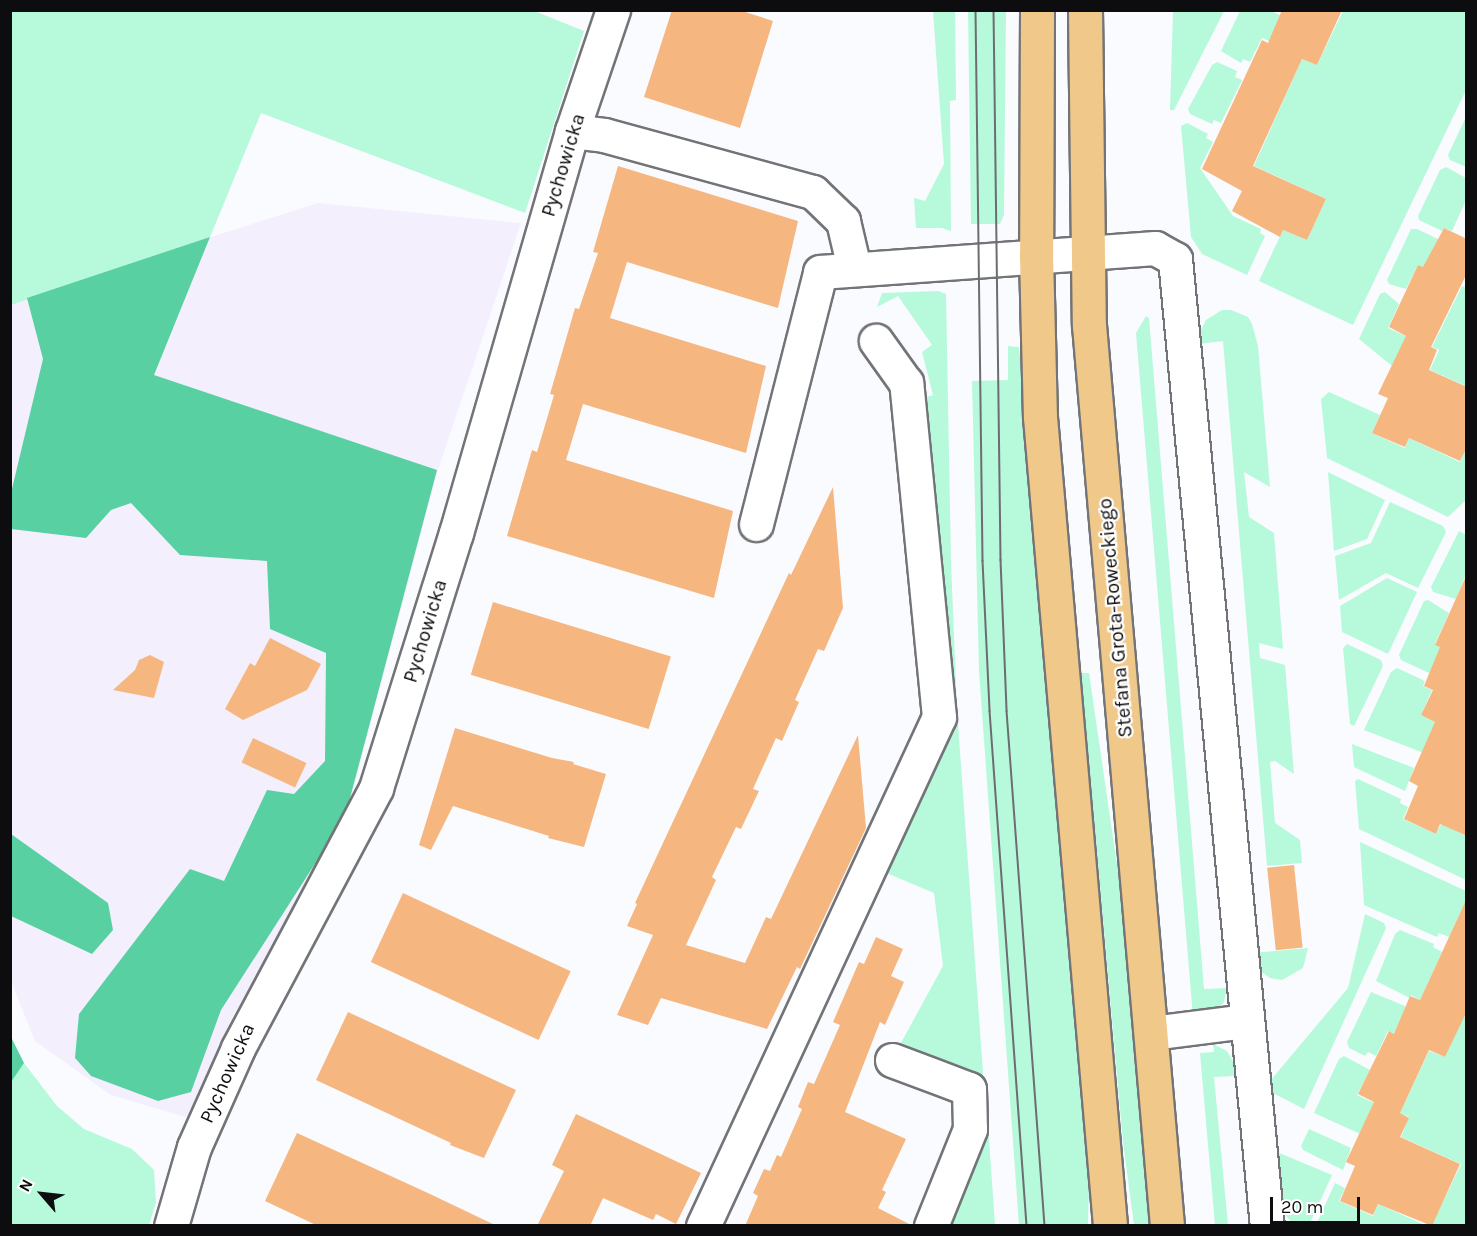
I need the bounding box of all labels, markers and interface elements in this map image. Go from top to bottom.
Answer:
street label: Pychowicka [536,110,590,220]
street label: Stefana Grota-Roweckiego [1093,497,1137,739]
street label: Pychowicka [398,576,452,686]
street label: Pychowicka [194,1019,260,1127]
north arrow [12,1164,72,1224]
text: N [15,1176,37,1195]
scale bar [1273,1185,1363,1223]
text: 20 m [1281,1196,1323,1218]

